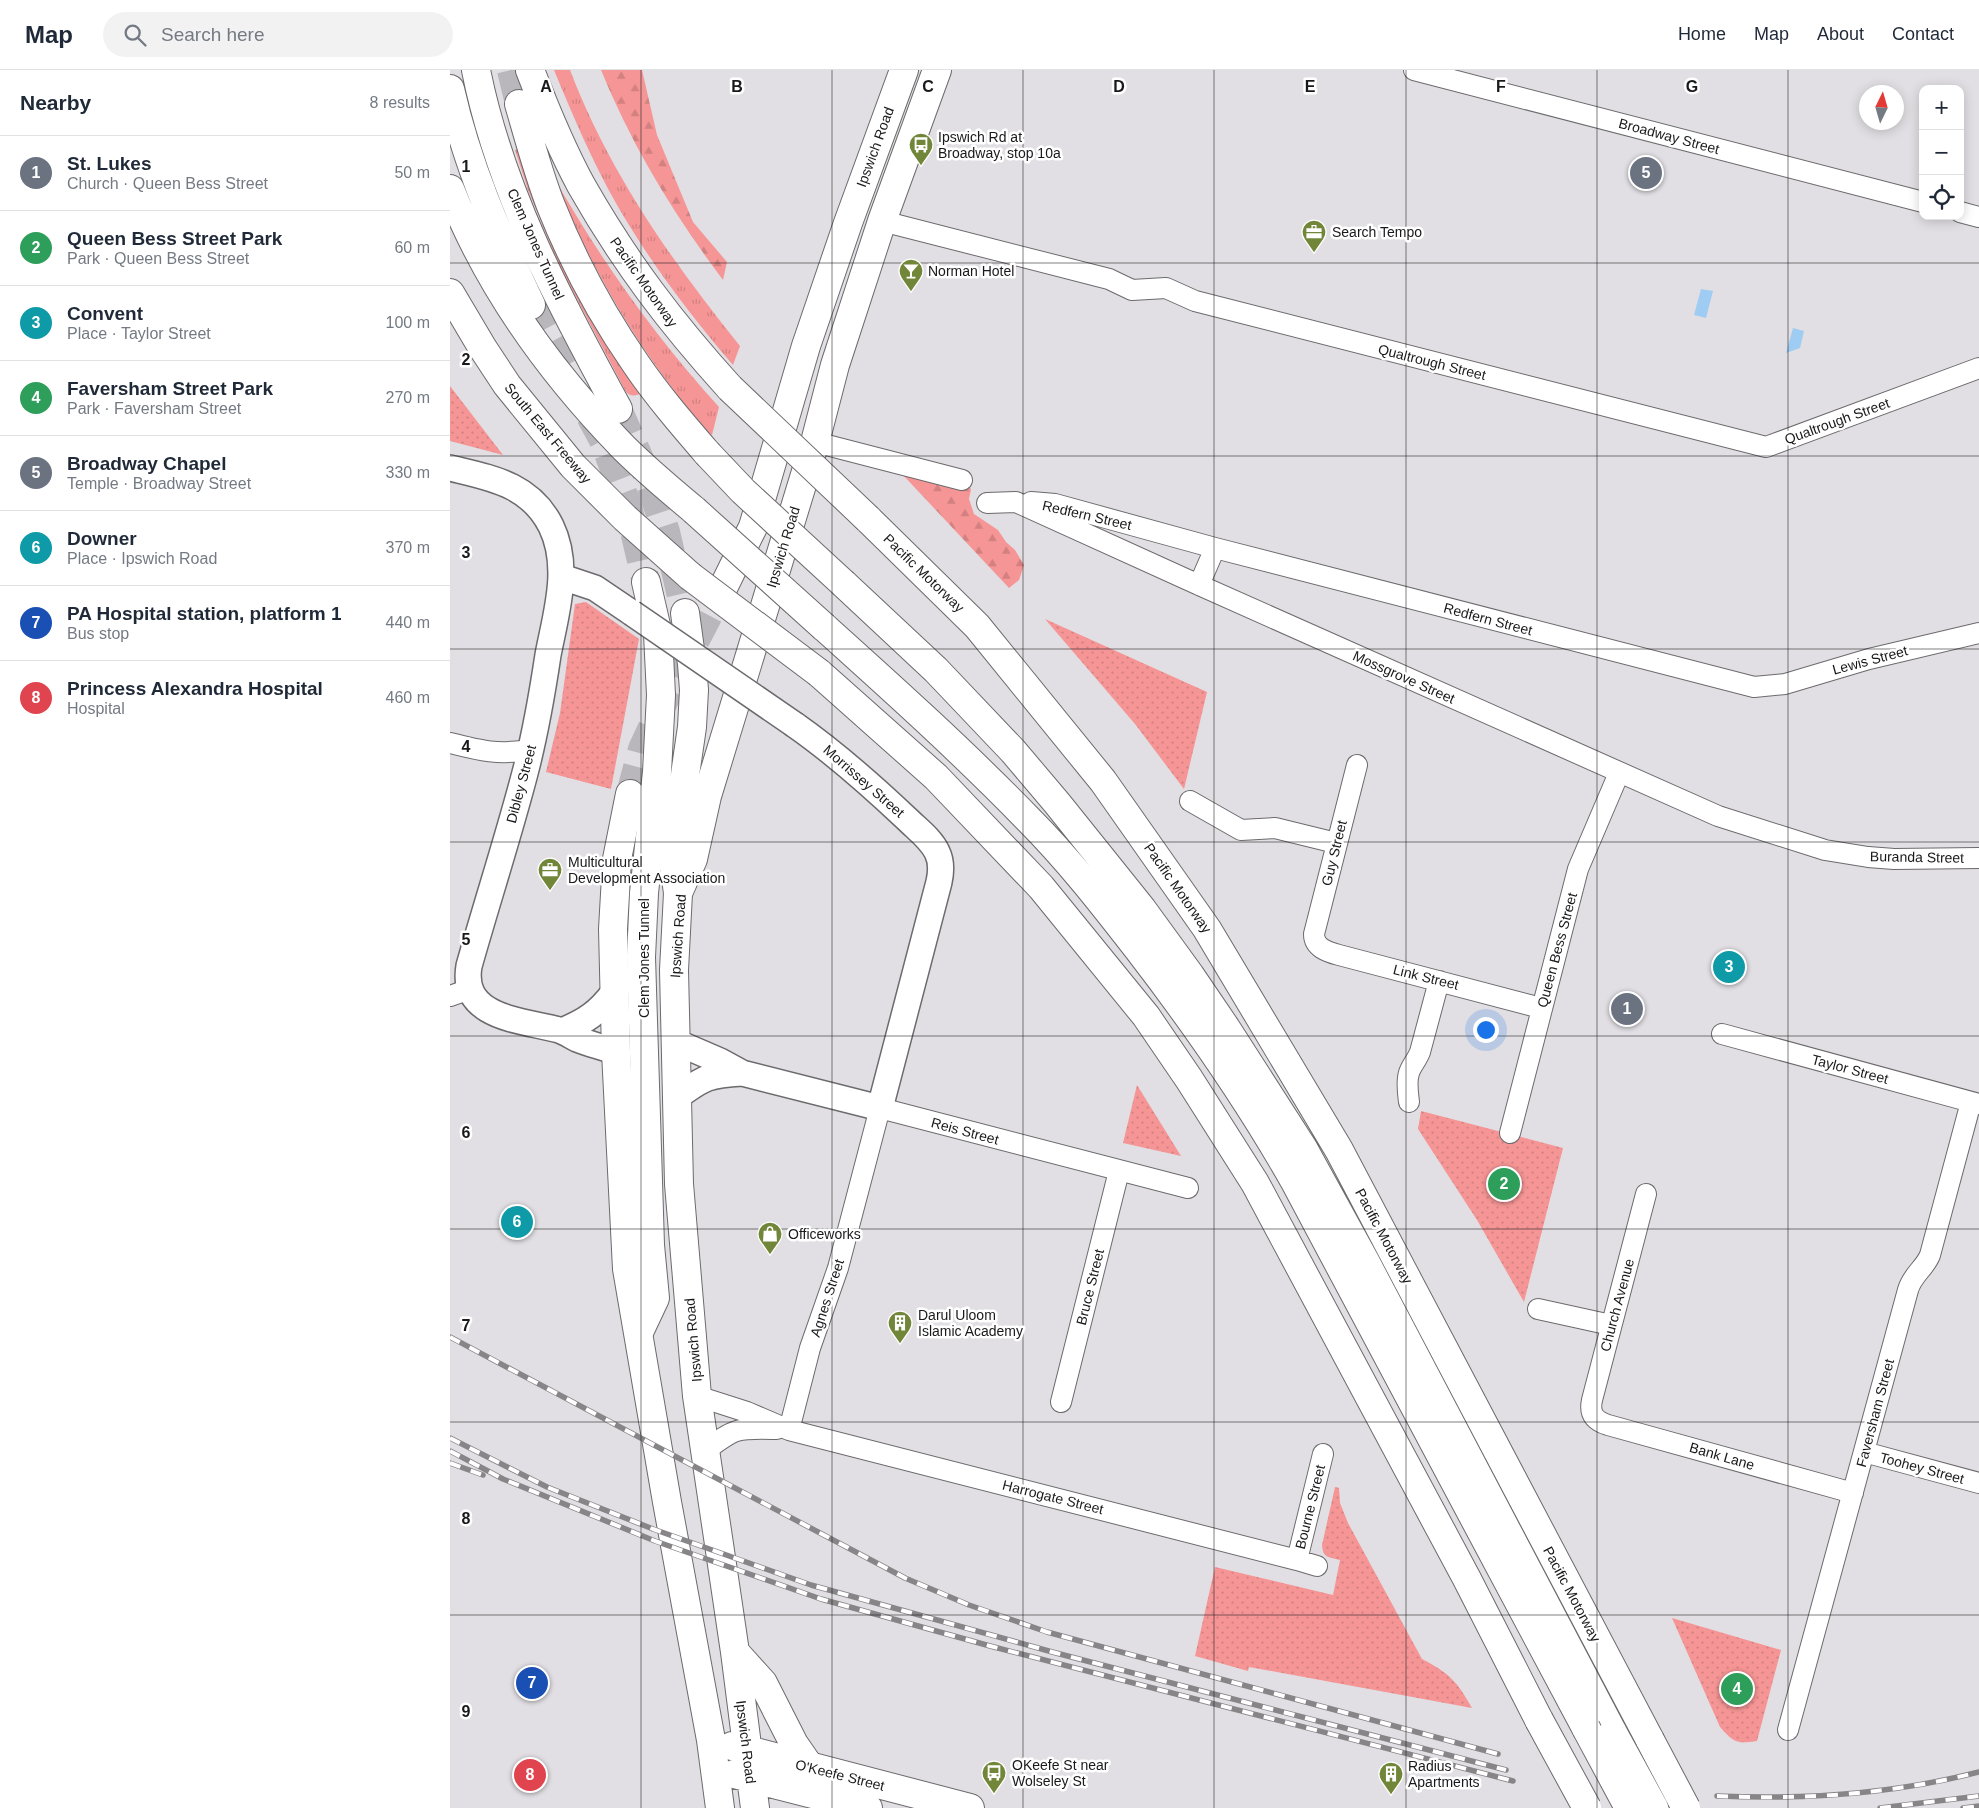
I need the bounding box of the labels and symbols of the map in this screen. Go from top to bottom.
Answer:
text: A [540,78,552,95]
text: B [731,78,743,95]
text: C [922,78,934,95]
text: D [1113,78,1125,95]
text: E [1305,78,1316,95]
text: F [1496,78,1506,95]
text: G [1686,78,1698,95]
north arrow [1859,85,1904,130]
street label: Ipswich Road [853,105,897,189]
street label: Broadway Street [1617,115,1721,157]
place label: Ipswich Rd at Broadway, stop 10a [938,129,1061,161]
bus stop icon: Ipswich Rd at Broadway, stop 10a [908,132,934,166]
pin: 5 [1630,154,1662,192]
text: 1 [462,158,471,175]
street label: Clem Jones Tunnel [504,186,568,302]
office icon: Search Tempo [1301,219,1327,253]
place label: Search Tempo [1332,224,1422,240]
street label: Pacific Motorway [607,234,681,330]
bar icon: Norman Hotel [898,258,924,292]
place label: Norman Hotel [928,263,1014,279]
street label: Qualtrough Street [1376,341,1488,383]
text: 2 [462,351,471,368]
street label: South East Freeway [501,380,595,486]
street label: Qualtrough Street [1782,395,1892,447]
street label: Redfern Street [1041,497,1133,533]
street label: Ipswich Road [763,504,803,590]
street label: Pacific Motorway [880,530,968,616]
text: 3 [462,544,471,561]
street label: Redfern Street [1442,599,1534,639]
street label: Lewis Street [1831,642,1909,678]
street label: Mossgrove Street [1351,647,1457,707]
text: 4 [462,738,471,755]
street label: Morrissey Street [820,742,908,821]
street label: Dibley Street [503,743,539,825]
street label: Guy Street [1318,818,1350,887]
street label: Pacific Motorway [1141,840,1215,936]
street label: Buranda Street [1870,848,1964,866]
place label: Multicultural Development Association [568,854,725,886]
office icon: Multicultural Development Association [537,857,563,891]
street label: Queen Bess Street [1534,891,1580,1009]
street label: Ipswich Road [667,894,689,978]
street label: Clem Jones Tunnel [636,898,652,1018]
text: 5 [462,931,471,948]
pin: 3 [1713,948,1745,986]
street label: Link Street [1392,961,1461,993]
pin: 1 [1611,990,1643,1028]
your location [1473,1017,1499,1043]
street label: Taylor Street [1810,1051,1890,1087]
street label: Reis Street [929,1114,1001,1148]
text: 6 [462,1124,471,1141]
pin: 2 [1488,1165,1520,1203]
street label: Pacific Motorway [1352,1186,1416,1286]
pin: 6 [501,1203,533,1241]
shop icon: Officeworks [757,1221,783,1255]
place label: Officeworks [788,1226,861,1242]
street label: Bruce Street [1073,1247,1107,1327]
street label: Agnes Street [807,1257,847,1339]
street label: Church Avenue [1597,1257,1637,1353]
street label: Ipswich Road [681,1297,705,1383]
place label: Darul Uloom Islamic Academy [918,1307,1023,1339]
building icon: Darul Uloom Islamic Academy [887,1310,913,1344]
text: 7 [462,1317,471,1334]
street label: Faversham Street [1853,1357,1897,1469]
street label: Bank Lane [1688,1439,1757,1473]
street label: Toohey Street [1878,1449,1966,1487]
street label: Bourne Street [1292,1463,1328,1551]
street label: Harrogate Street [1001,1477,1105,1517]
text: 8 [462,1510,471,1527]
street label: Pacific Motorway [1540,1544,1604,1644]
pin: 7 [516,1664,548,1702]
pin: 4 [1721,1670,1753,1708]
street label: Ipswich Road [733,1699,759,1785]
text: 9 [462,1703,471,1720]
pin: 8 [514,1756,546,1794]
street label: O'Keefe Street [794,1756,886,1794]
place label: OKeefe St near Wolseley St [1012,1757,1109,1789]
place label: Radius Apartments [1408,1758,1480,1790]
bus stop icon: OKeefe St near Wolseley St [981,1760,1007,1794]
building icon: Radius Apartments [1378,1761,1404,1795]

